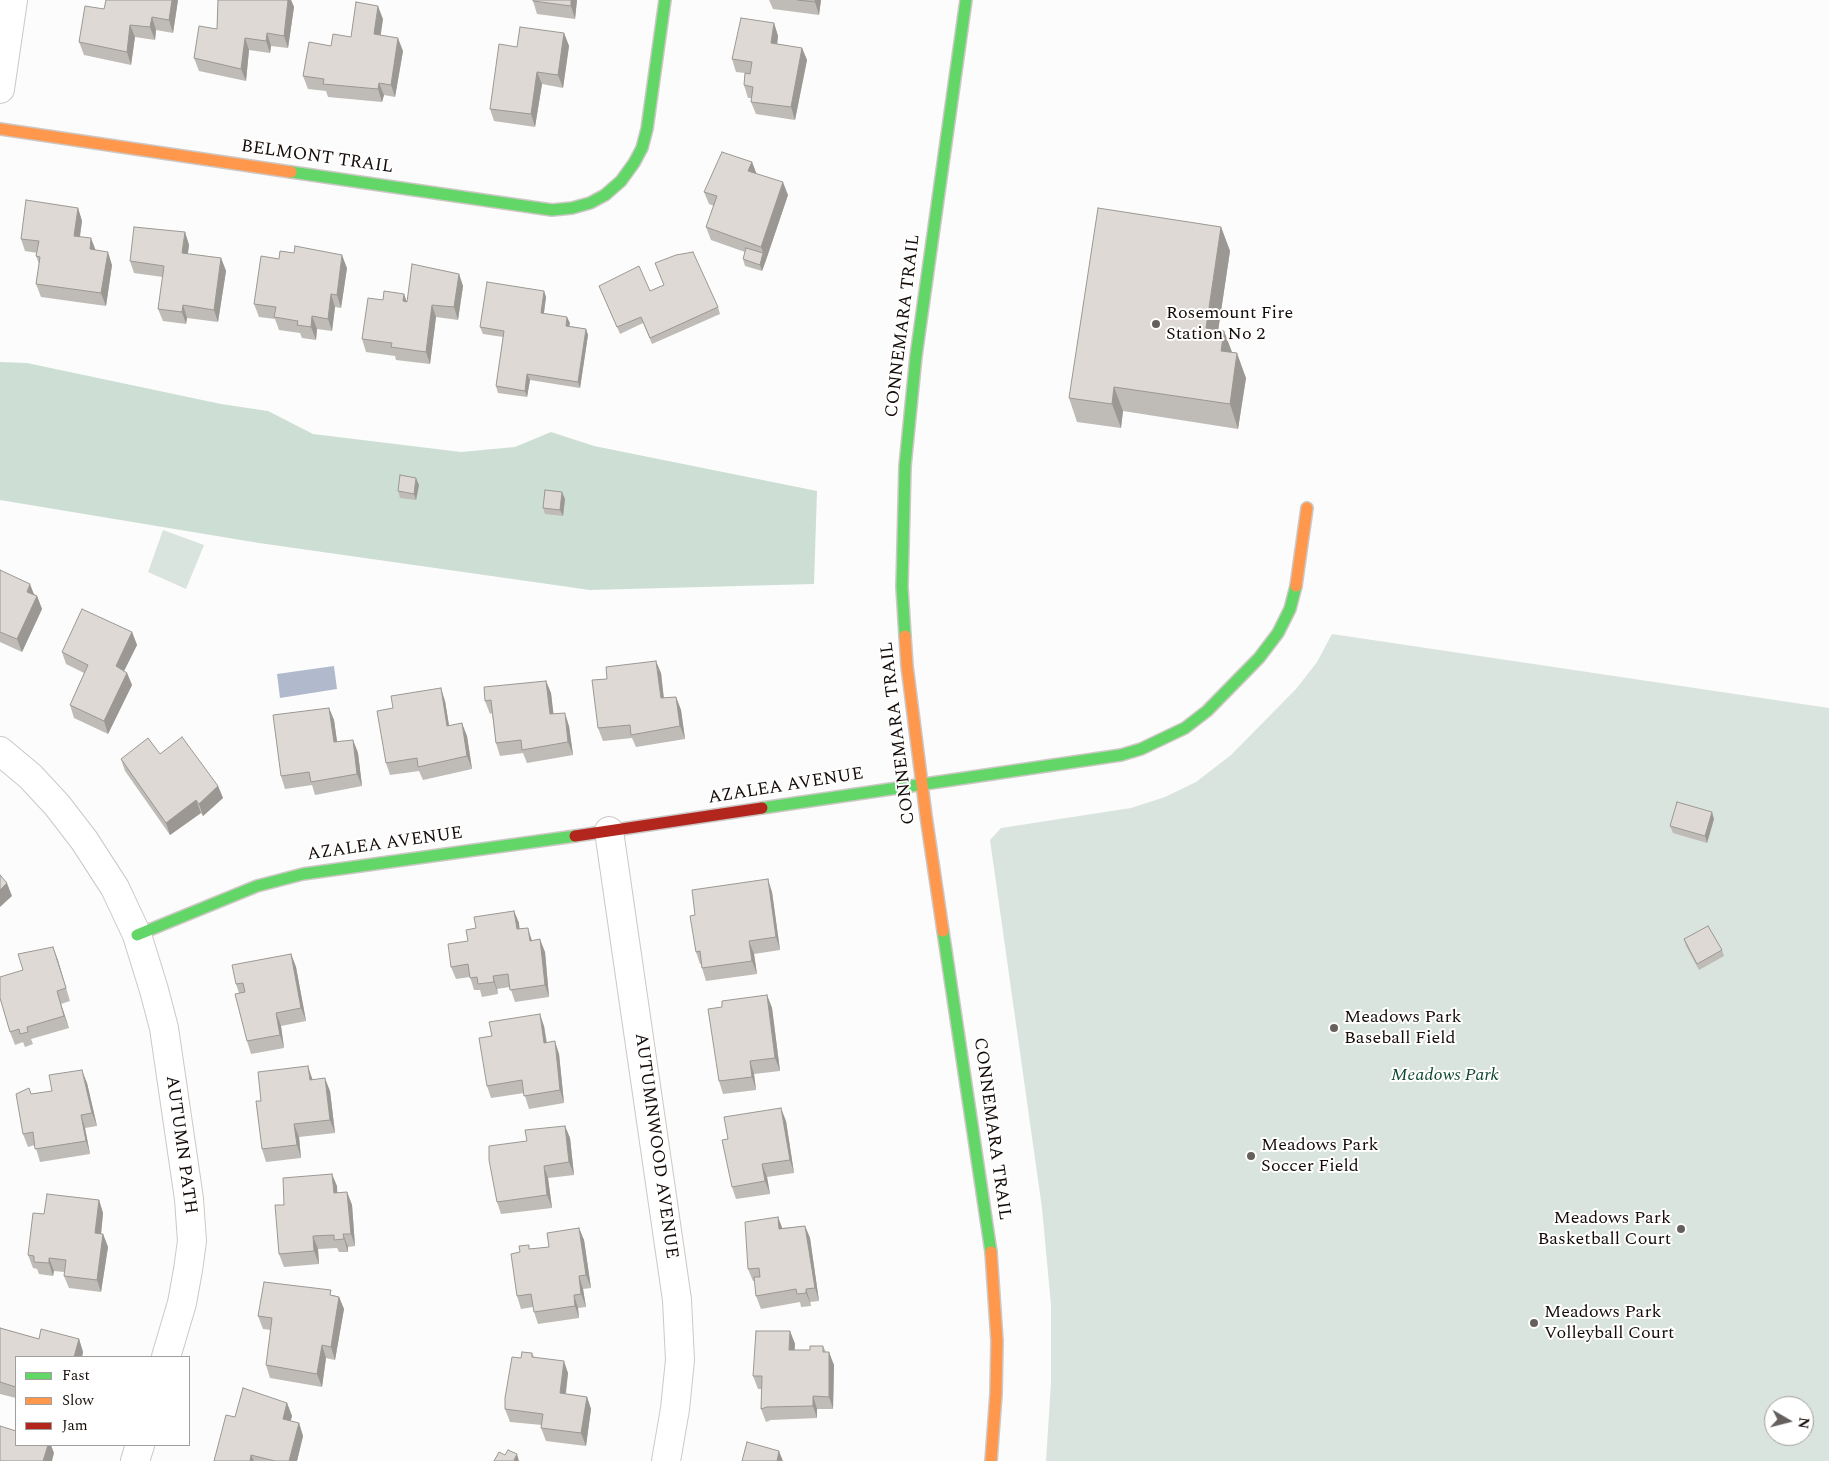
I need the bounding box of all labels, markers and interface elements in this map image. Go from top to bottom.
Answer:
street label: BELMONT TRAIL [239,137,395,179]
street label: CONNEMARA TRAIL [882,233,926,419]
place label: Rosemount Fire Station No 2 [1166,303,1293,346]
marker: Rosemount Fire Station No 2 [1150,318,1162,330]
street label: CONNEMARA TRAIL [877,640,921,826]
street label: AZALEA AVENUE [707,764,865,810]
street label: AZALEA AVENUE [306,823,464,867]
place label: Meadows Park Baseball Field [1344,1007,1462,1050]
marker: Meadows Park Baseball Field [1328,1022,1340,1034]
street label: AUTUMNWOOD AVENUE [628,1032,682,1260]
street label: CONNEMARA TRAIL [967,1036,1015,1222]
park label: Meadows Park [1391,1065,1499,1087]
street label: AUTUMN PATH [160,1074,200,1216]
place label: Meadows Park Soccer Field [1261,1135,1379,1178]
marker: Meadows Park Soccer Field [1245,1150,1257,1162]
place label: Meadows Park Basketball Court [1537,1208,1671,1250]
marker: Meadows Park Basketball Court [1675,1223,1687,1235]
place label: Meadows Park Volleyball Court [1544,1302,1674,1345]
marker: Meadows Park Volleyball Court [1528,1317,1540,1329]
legend [15,1356,190,1446]
text: Fast [62,1364,90,1387]
text: Slow [62,1389,94,1412]
north arrow [1764,1396,1814,1446]
text: Jam [62,1414,88,1437]
text: N [1792,1416,1815,1430]

